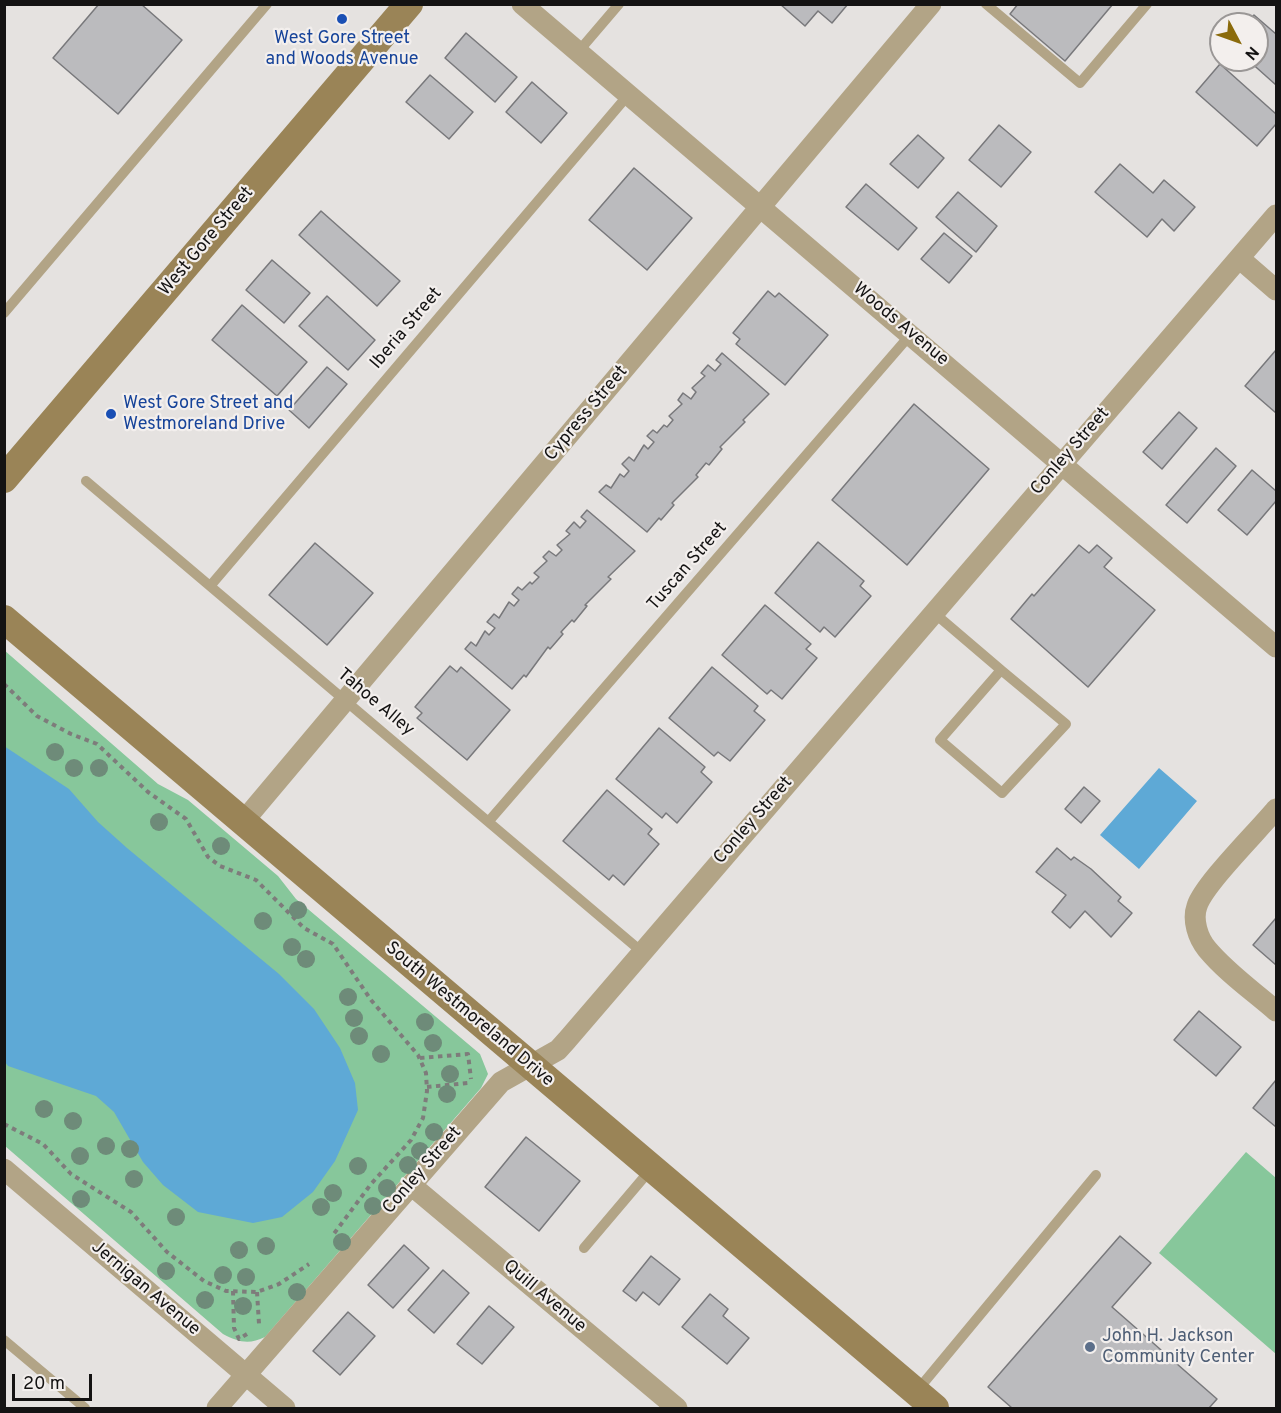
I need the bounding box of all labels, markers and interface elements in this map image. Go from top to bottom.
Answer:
marker: West Gore Street and Woods Avenue [335,12,349,26]
north arrow [1209,12,1269,72]
place label: West Gore Street and Woods Avenue [266,28,418,70]
text: N [1240,42,1262,63]
street label: West Gore Street [155,183,259,301]
street label: Woods Avenue [848,279,952,371]
street label: Iberia Street [367,284,447,374]
street label: Cypress Street [541,362,633,466]
place label: West Gore Street and Westmoreland Drive [123,393,293,436]
street label: Conley Street [1027,404,1115,500]
marker: West Gore Street and Westmoreland Drive [104,407,118,421]
street label: Tuscan Street [644,518,732,616]
street label: Tahoe Alley [332,665,418,741]
street label: Conley Street [710,773,798,869]
street label: South Westmoreland Drive [380,938,558,1092]
street label: Conley Street [379,1123,467,1219]
street label: Jernigan Avenue [86,1237,204,1341]
street label: Quill Avenue [498,1256,590,1338]
place label: John H. Jackson Community Center [1102,1326,1255,1368]
marker: John H. Jackson Community Center [1083,1340,1097,1354]
scale bar [15,1362,94,1400]
text: 20 m [23,1373,65,1396]

